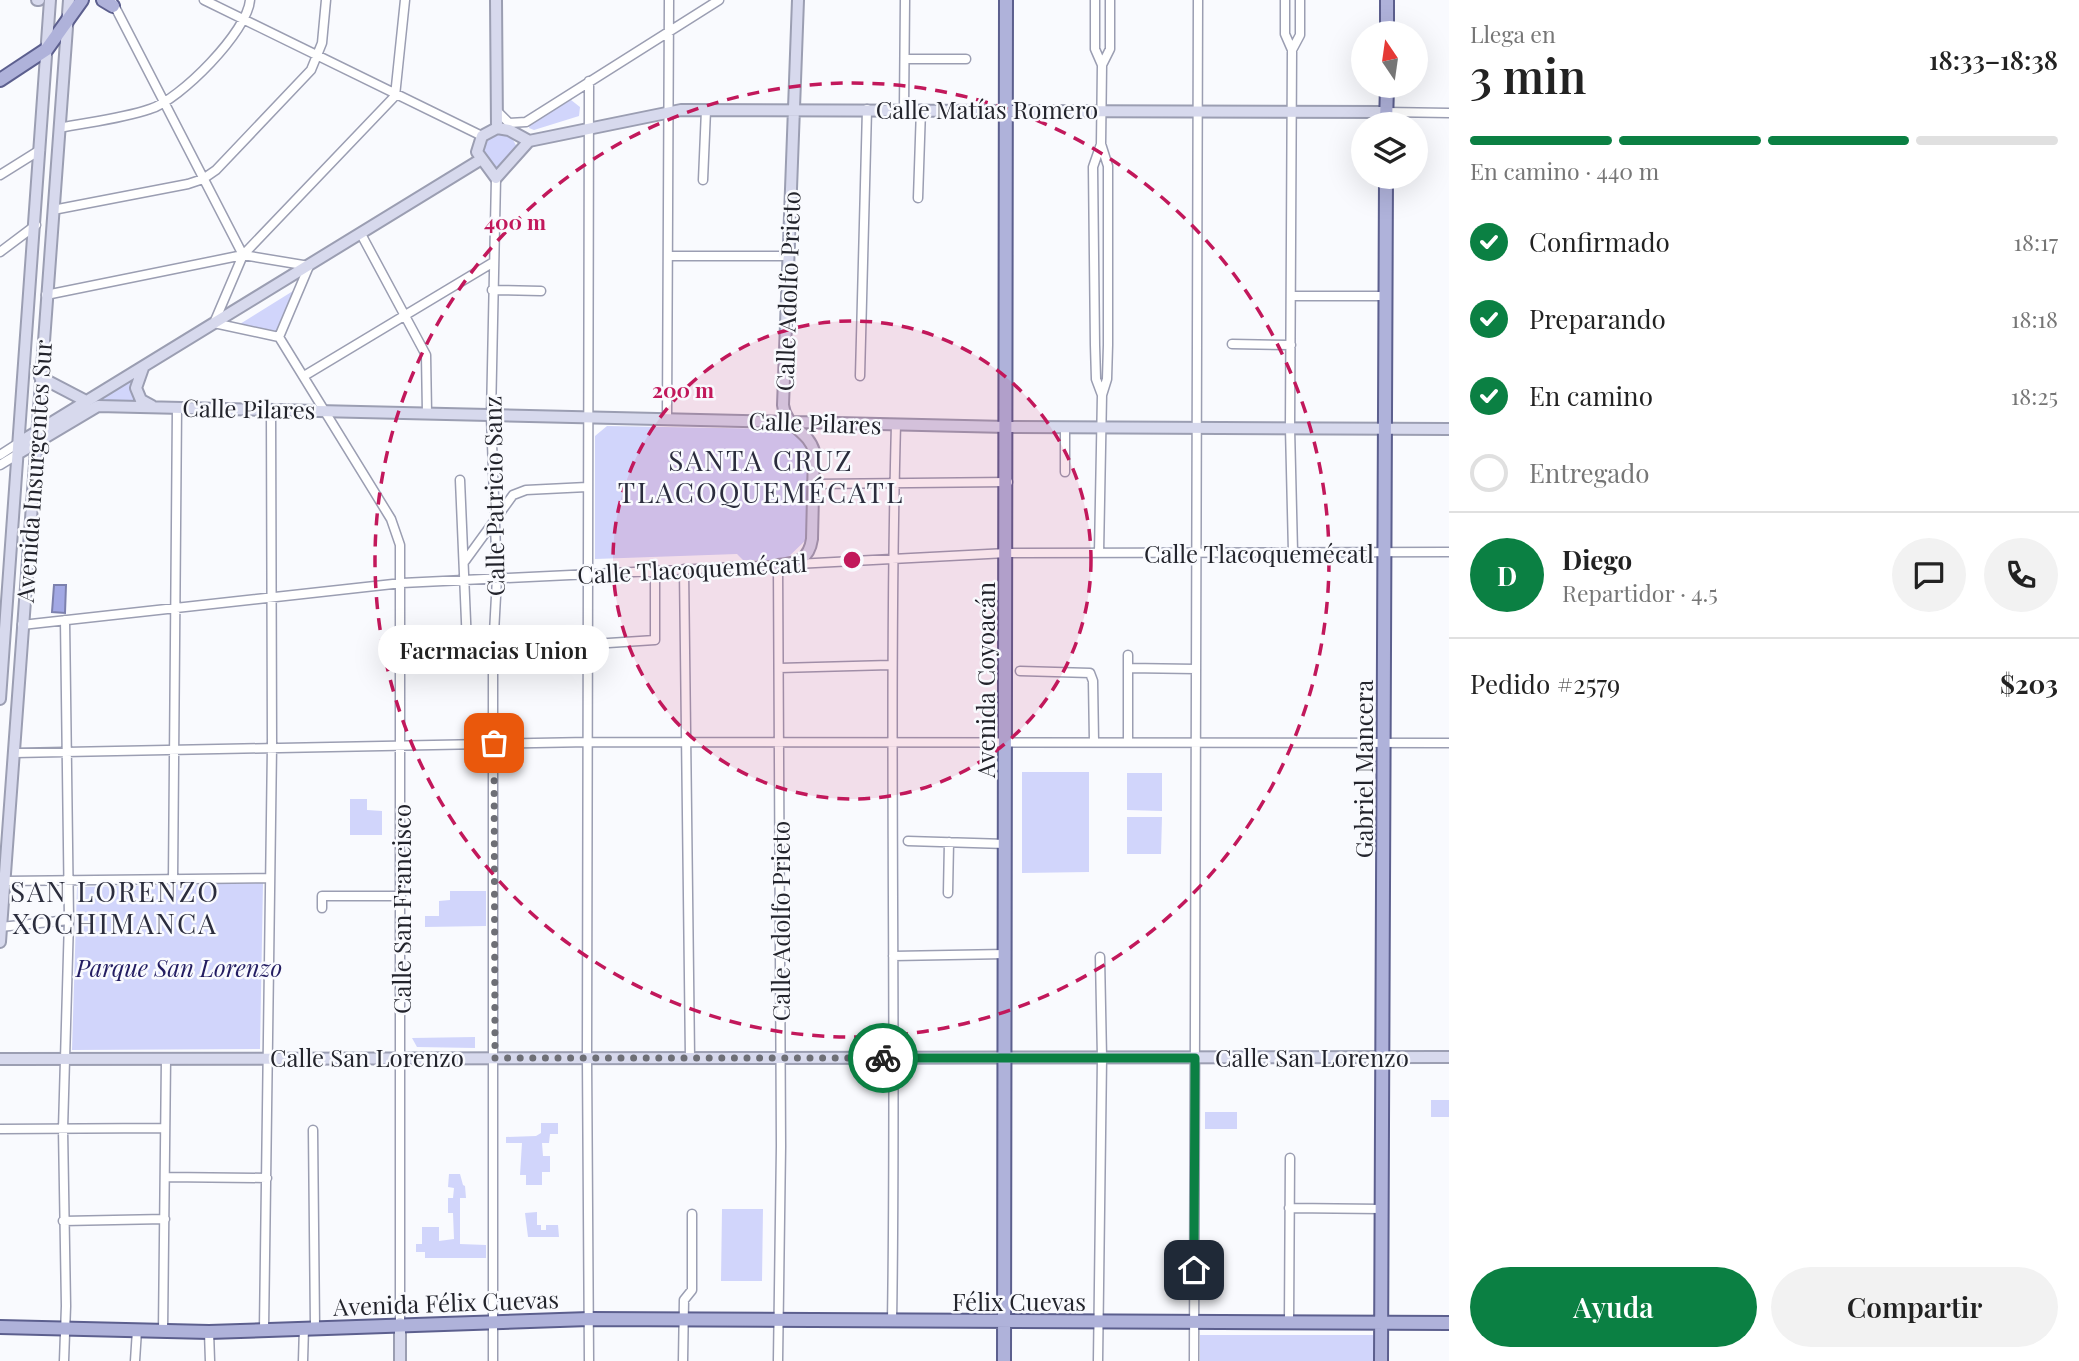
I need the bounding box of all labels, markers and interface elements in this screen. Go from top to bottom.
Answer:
text: Llega en [1470,18,1556,49]
north arrow [1351,21,1428,98]
map controls [1351,21,1428,189]
text: 18:33–18:38 [1929,42,2058,77]
text: 3 min [1470,44,1586,106]
street label: Calle Matías Romero [876,93,1098,125]
button: layers [1351,112,1428,189]
text: En camino · 440 m [1470,155,1659,186]
street label: Calle Adolfo Prieto [768,190,806,392]
text: 400 m [484,207,546,235]
icon: check [1470,223,1508,261]
text: Confirmado [1529,224,1670,259]
text: 18:17 [2014,226,2058,257]
icon: check [1470,300,1508,338]
text: Preparando [1529,301,1666,336]
text: 18:18 [2011,303,2058,334]
street label: Avenida Insurgentes Sur [8,338,58,604]
text: 200 m [652,375,714,403]
icon: check [1470,377,1508,415]
text: En camino [1529,378,1653,413]
text: 18:25 [2011,380,2058,411]
street label: Calle Pilares [182,391,316,425]
street label: Calle Patricio Sanz [475,395,511,597]
street label: Calle Pilares [748,404,882,440]
district label: SANTA CRUZ TLACOQUEMÉCATL [618,441,904,510]
text: Entregado [1529,455,1650,490]
street label: Calle Tlacoquemécatl [1144,537,1374,569]
button: chat [1892,538,1966,612]
button: phone [1984,538,2058,612]
text: Diego [1562,542,1632,577]
street label: Calle Tlacoquemécatl [576,546,808,590]
centre of rings [840,548,864,572]
text: D [1497,558,1517,593]
text: Repartidor · 4.5 [1562,577,1718,608]
street label: Avenida Coyoacán [969,582,1001,779]
callout: Facrmacias Union [378,624,610,673]
text: Facrmacias Union [399,634,588,665]
text: Pedido #2579 [1470,666,1620,701]
text: $203 [2000,666,2058,701]
street label: Gabriel Mancera [1347,680,1379,858]
pin [464,713,524,773]
icon: bag [475,724,513,762]
street label: Calle San Francisco [385,804,417,1014]
street label: Calle Adolfo Prieto [764,821,796,1021]
district label: SAN LORENZO XOCHIMANCA [10,872,220,941]
park label: Parque San Lorenzo [75,951,282,983]
courier [848,1023,918,1093]
icon: bike [864,1039,902,1077]
street label: Calle San Lorenzo [270,1041,464,1073]
street label: Calle San Lorenzo [1215,1041,1409,1073]
pin [1164,1240,1224,1300]
icon: home [1175,1251,1213,1289]
button: Ayuda [1470,1267,1757,1347]
button: Compartir [1771,1267,2058,1347]
street label: Avenida Félix Cuevas [332,1282,559,1322]
street label: Félix Cuevas [952,1285,1086,1317]

